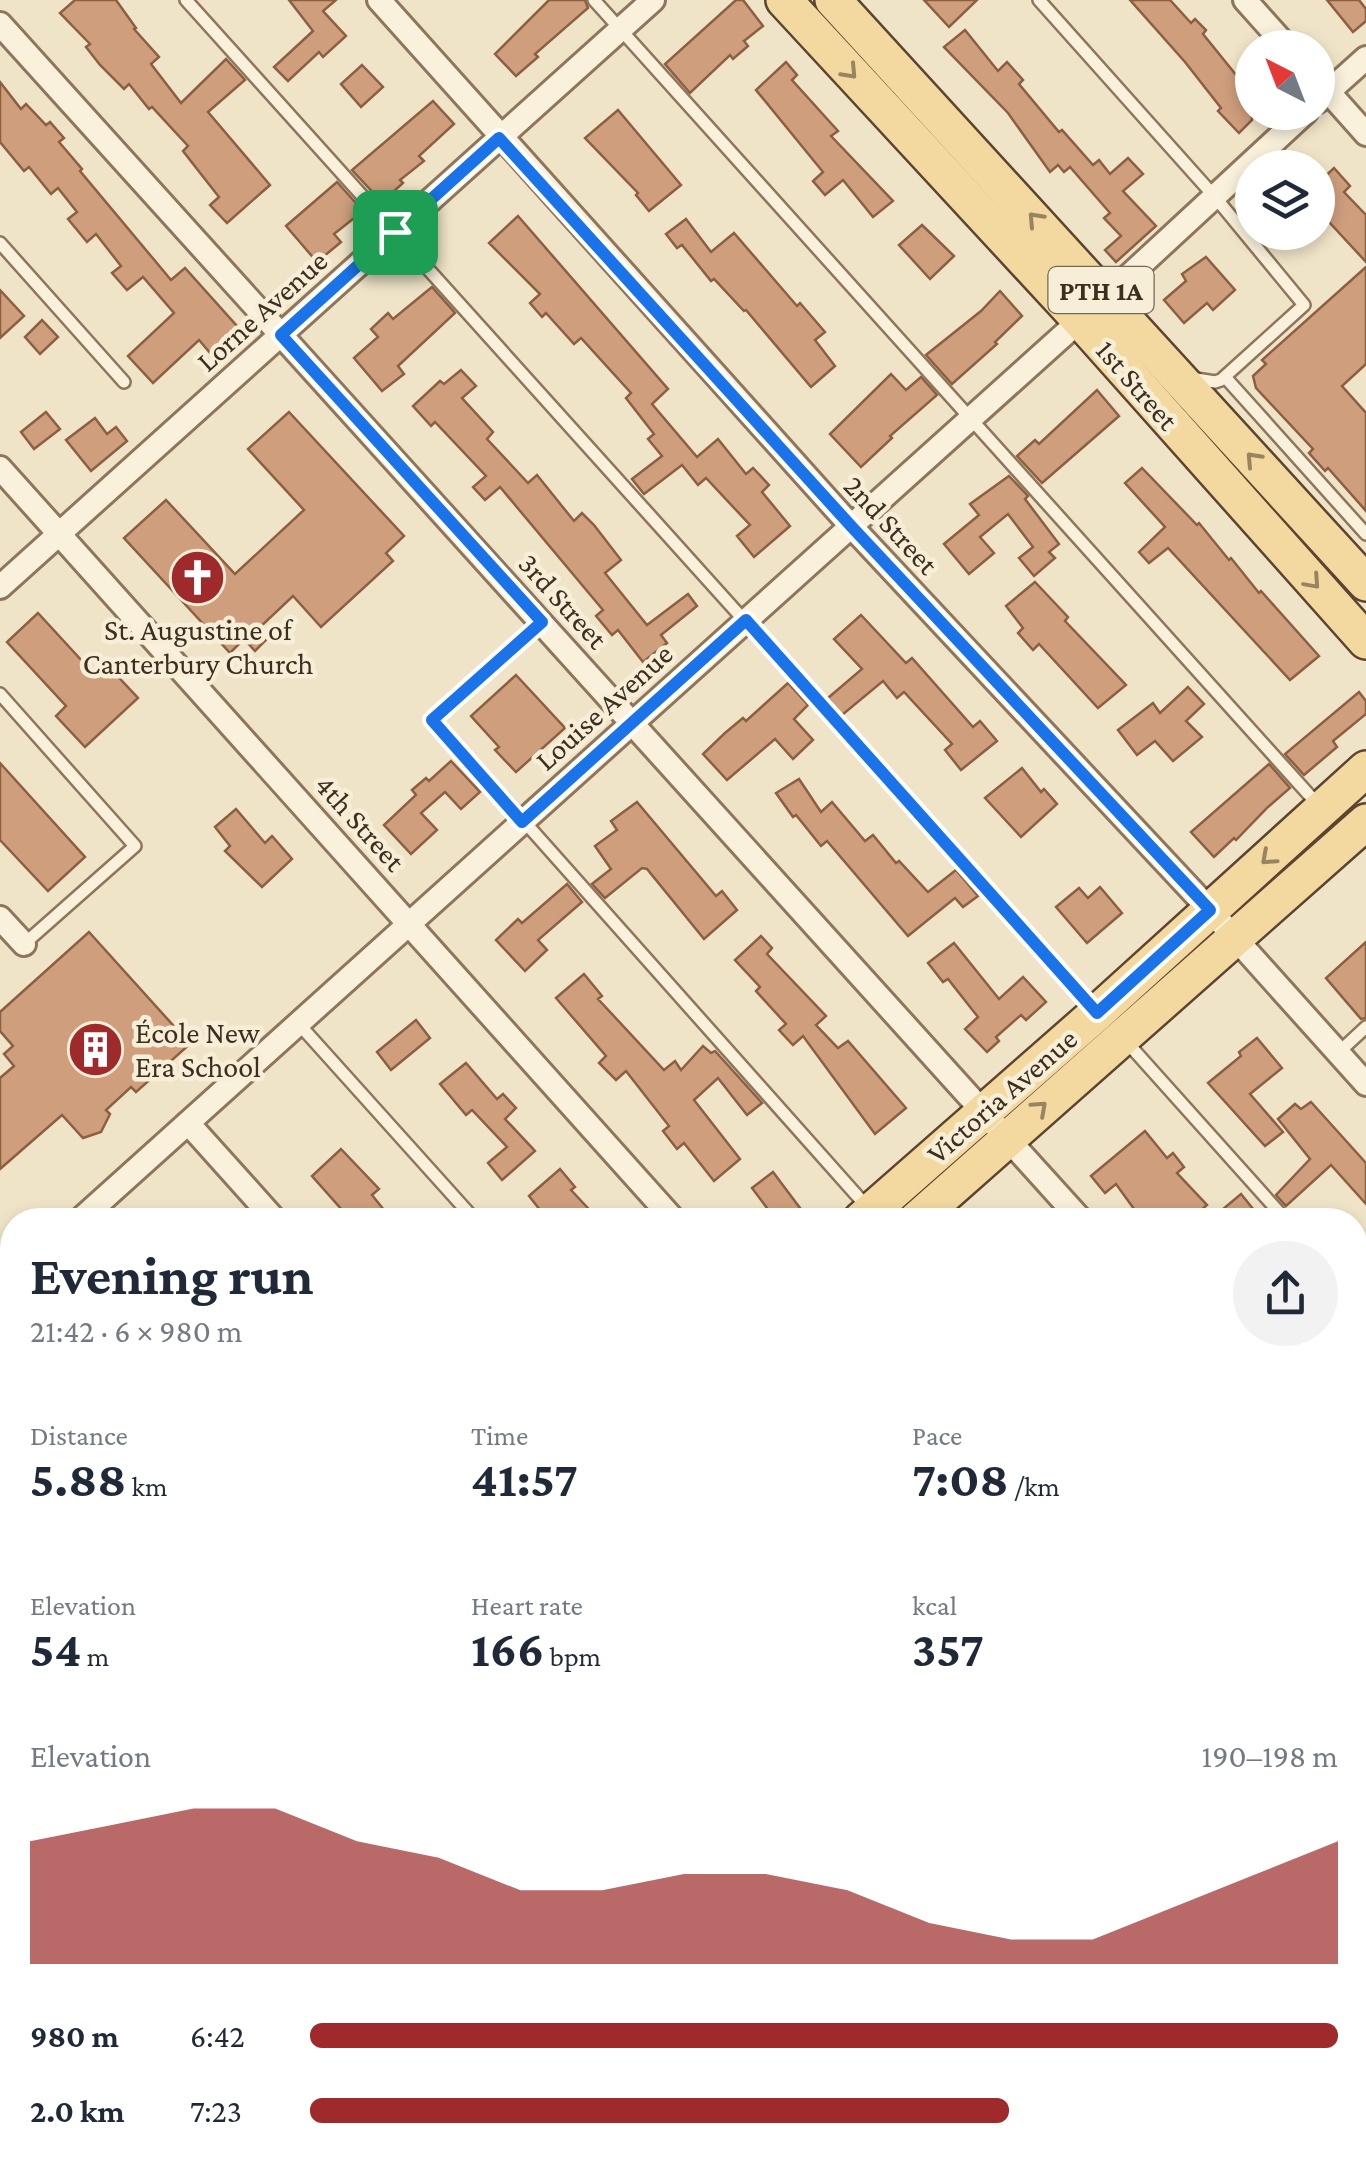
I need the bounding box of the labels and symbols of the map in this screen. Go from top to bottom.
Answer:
north arrow [1235,30,1335,130]
one-way arrow [838,60,856,78]
pin [353,190,438,275]
one-way arrow [1029,212,1047,231]
street label: Lorne Avenue [190,244,334,378]
road number: PTH 1A [1048,267,1154,313]
street label: 1st Street [1090,333,1186,437]
one-way arrow [1247,452,1265,471]
street label: 2nd Street [838,469,946,581]
church icon: St. Augustine of Canterbury Church [168,547,228,607]
street label: 3rd Street [512,547,615,656]
one-way arrow [1301,570,1319,589]
place label: St. Augustine of Canterbury Church [83,613,313,681]
street label: Louise Avenue [529,637,679,777]
street label: 4th Street [309,768,413,878]
one-way arrow [1261,847,1280,865]
place label: École New Era School [135,1016,261,1083]
building icon: École New Era School [66,1020,126,1080]
street label: Victoria Avenue [920,1022,1083,1170]
one-way arrow [1028,1102,1047,1120]

